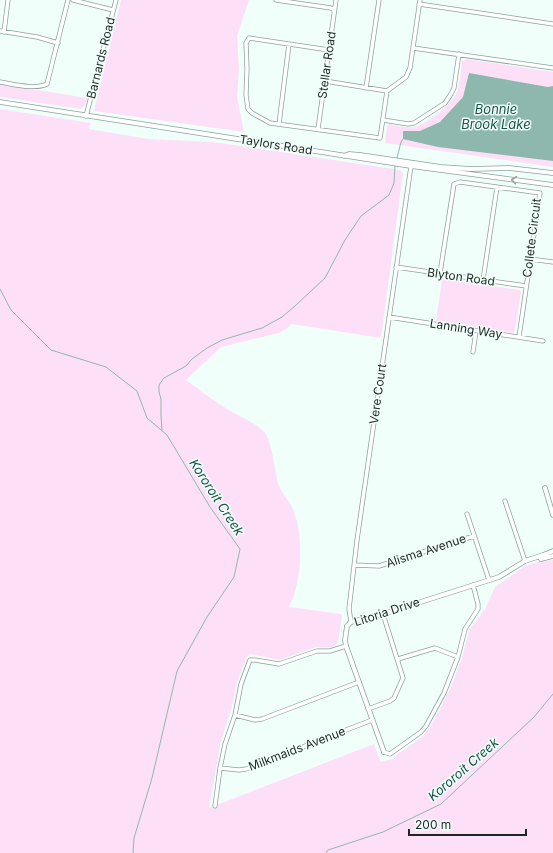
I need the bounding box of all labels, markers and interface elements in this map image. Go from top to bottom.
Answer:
street label: Barnards Road [83,16,118,100]
street label: Stellar Road [314,30,339,100]
water label: Bonnie Brook Lake [461,101,531,132]
street label: Taylors Road [239,131,314,158]
one-way arrow [511,176,517,185]
street label: Collete Circuit [519,197,544,278]
street label: Blyton Road [426,264,496,289]
street label: Lanning Way [429,315,504,342]
street label: Vere Court [366,363,389,425]
water label: Kororoit Creek [186,456,248,539]
street label: Alisma Avenue [384,531,468,571]
street label: Litoria Drive [352,594,422,629]
street label: Milkmaids Avenue [246,723,347,774]
water label: Kororoit Creek [424,733,502,804]
scale bar [409,811,526,837]
text: 200 m [415,817,451,832]

